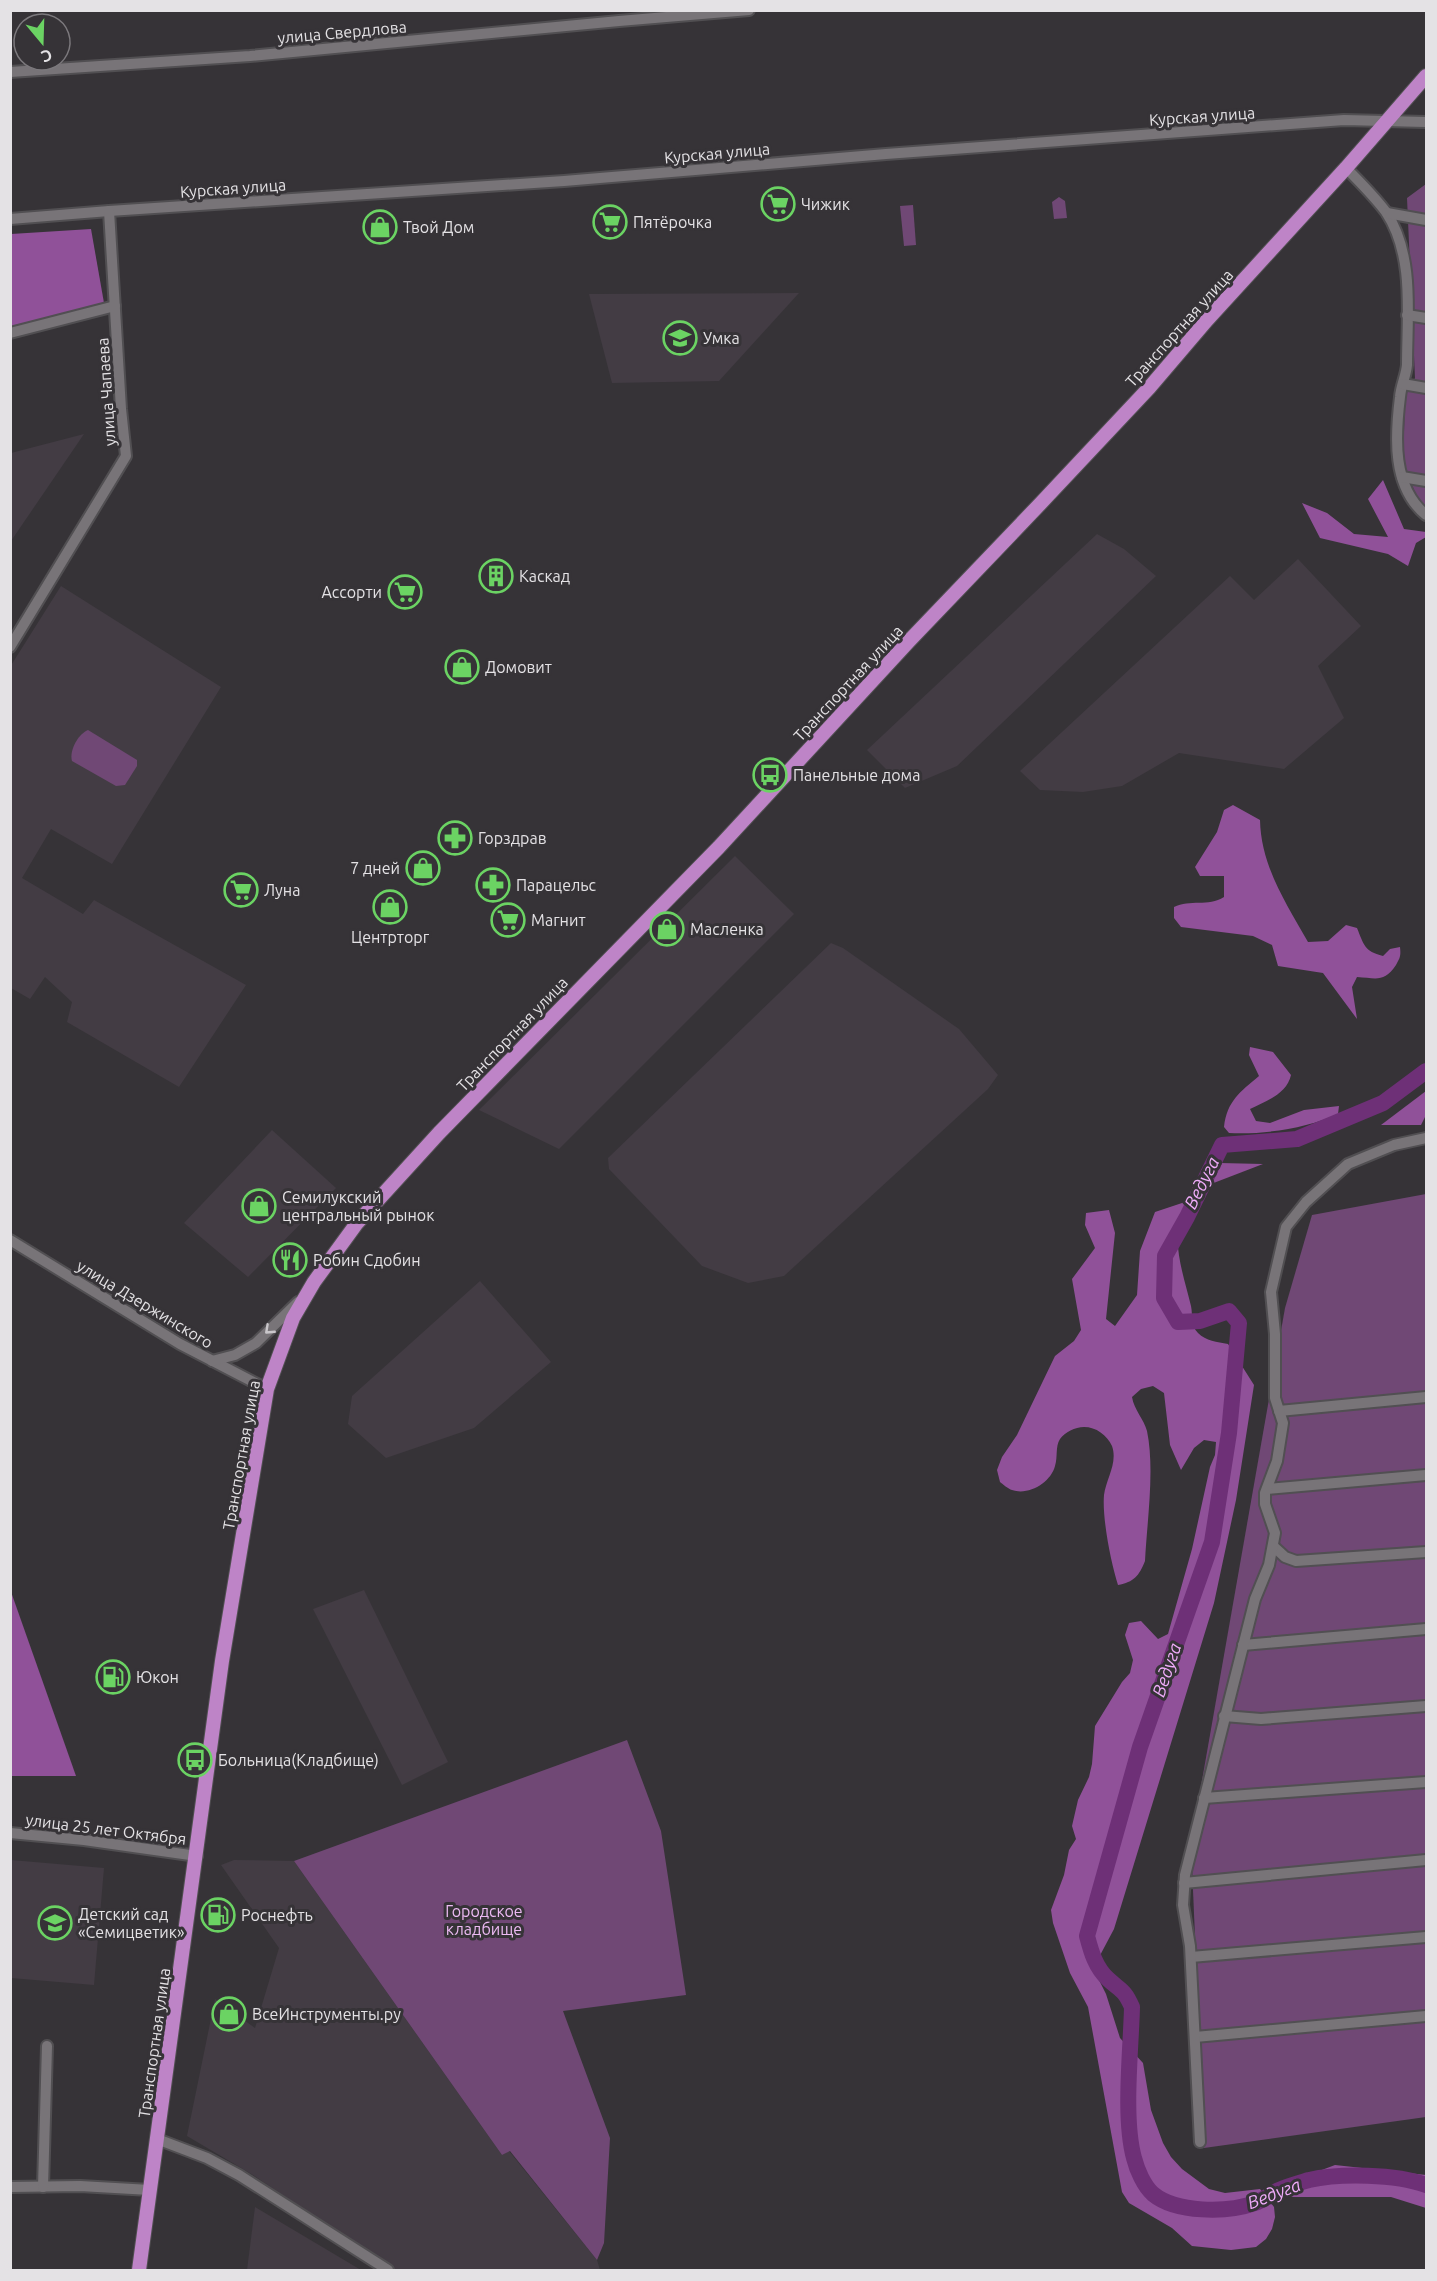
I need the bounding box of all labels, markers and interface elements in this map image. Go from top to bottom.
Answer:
north arrow [12,12,72,72]
street label: улица Свердлова [277,17,407,47]
text: С [39,46,55,66]
street label: Курская улица [1148,103,1256,129]
street label: Курская улица [663,139,771,167]
street label: Курская улица [179,175,287,201]
supermarket icon: Чижик [760,186,796,222]
place label: Чижик [801,195,850,213]
supermarket icon: Пятёрочка [592,204,628,240]
shop icon: Твой Дом [362,209,398,245]
place label: Пятёрочка [633,213,712,231]
place label: Твой Дом [403,218,475,236]
street label: Транспортная улица [1122,266,1236,390]
school or university icon: Умка [662,320,698,356]
place label: Умка [703,329,740,347]
street label: улица Чапаева [93,337,119,447]
building icon: Каскад [478,558,514,594]
place label: Каскад [519,567,570,585]
supermarket icon: Ассорти [387,574,423,610]
place label: Ассорти [321,583,382,601]
street label: Транспортная улица [790,621,906,745]
shop icon: Домовит [444,649,480,685]
place label: Домовит [485,658,552,676]
bus stop icon: Панельные дома [752,757,788,793]
place label: Панельные дома [793,766,920,784]
pharmacy icon: Горздрав [437,820,473,856]
place label: Горздрав [478,829,547,847]
shop icon: 7 дней [405,850,441,886]
place label: 7 дней [350,859,400,877]
pharmacy icon: Парацельс [475,867,511,903]
supermarket icon: Луна [223,872,259,908]
place label: Парацельс [516,876,597,894]
place label: Луна [264,881,300,899]
shop icon: Центрторг [372,889,408,925]
supermarket icon: Магнит [490,902,526,938]
place label: Магнит [531,911,586,929]
shop icon: Масленка [649,911,685,947]
place label: Масленка [690,920,764,938]
place label: Центрторг [351,928,430,946]
street label: Транспортная улица [453,973,571,1095]
water label: Ведуга [1180,1153,1223,1212]
shop icon: Семилукский центральный рынок [241,1188,277,1224]
place label: Семилукский центральный рынок [282,1188,434,1224]
restaurant icon: Робин Сдобин [272,1242,308,1278]
place label: Робин Сдобин [313,1251,421,1269]
street label: улица Дзержинского [74,1256,216,1352]
one-way arrow [266,1323,276,1334]
street label: Транспортная улица [219,1379,263,1531]
water label: Ведуга [1148,1640,1185,1699]
fuel station icon: Юкон [95,1659,131,1695]
place label: Юкон [136,1668,179,1686]
bus stop icon: Больница(Кладбище) [177,1742,213,1778]
place label: Больница(Кладбище) [218,1751,379,1770]
street label: улица 25 лет Октября [25,1810,187,1848]
fuel station icon: Роснефть [200,1897,236,1933]
park label: Городское кладбище [445,1902,523,1938]
school or university icon: Детский сад «Семицветик» [37,1905,73,1941]
place label: Детский сад «Семицветик» [78,1905,185,1941]
place label: Роснефть [241,1906,313,1924]
street label: Транспортная улица [135,1967,173,2119]
shop icon: ВсеИнструменты.ру [211,1996,247,2032]
place label: ВсеИнструменты.ру [252,2005,401,2023]
water label: Ведуга [1244,2174,1303,2212]

